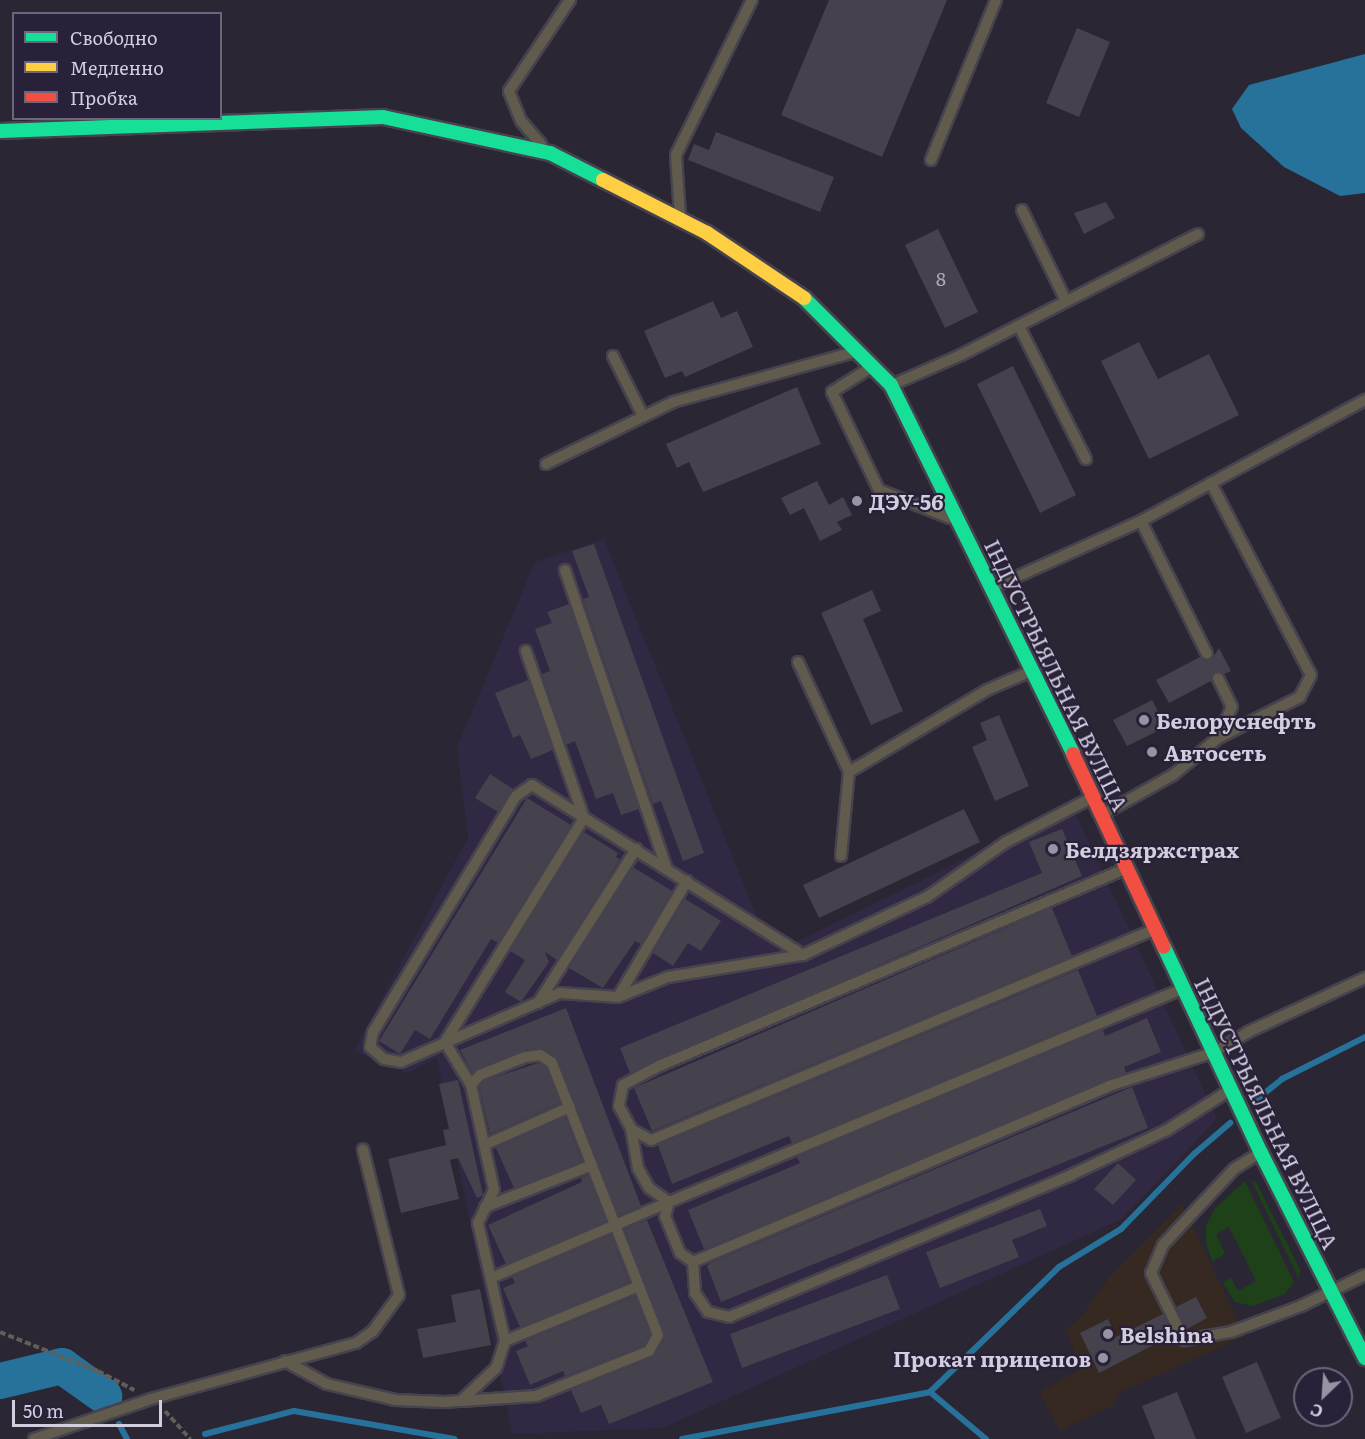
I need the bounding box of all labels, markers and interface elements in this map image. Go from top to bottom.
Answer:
legend [12,12,222,120]
text: Свободно [70,24,158,51]
text: Медленно [70,54,164,81]
text: Пробка [70,84,138,111]
house number: 8 [936,268,946,290]
place label: ДЭУ-56 [869,488,944,514]
marker: ДЭУ-56 [850,494,864,508]
street label: ІНДУСТРЫЯЛЬНАЯ ВУЛІЦА [980,535,1134,815]
place label: Белоруснефть [1156,707,1316,733]
marker: Белоруснефть [1137,713,1151,727]
place label: Автосеть [1164,739,1267,765]
marker: Автосеть [1145,745,1159,759]
place label: Белдзяржстрах [1065,836,1239,862]
marker: Белдзяржстрах [1046,842,1060,856]
street label: ІНДУСТРЫЯЛЬНАЯ ВУЛІЦА [1190,973,1344,1253]
place label: Belshina [1120,1321,1213,1347]
marker: Belshina [1101,1327,1115,1341]
place label: Прокат прицепов [893,1345,1091,1371]
marker: Прокат прицепов [1096,1351,1110,1365]
north arrow [1293,1367,1353,1427]
scale bar [15,1388,165,1426]
text: 50 m [23,1397,64,1424]
text: С [1306,1398,1326,1425]

